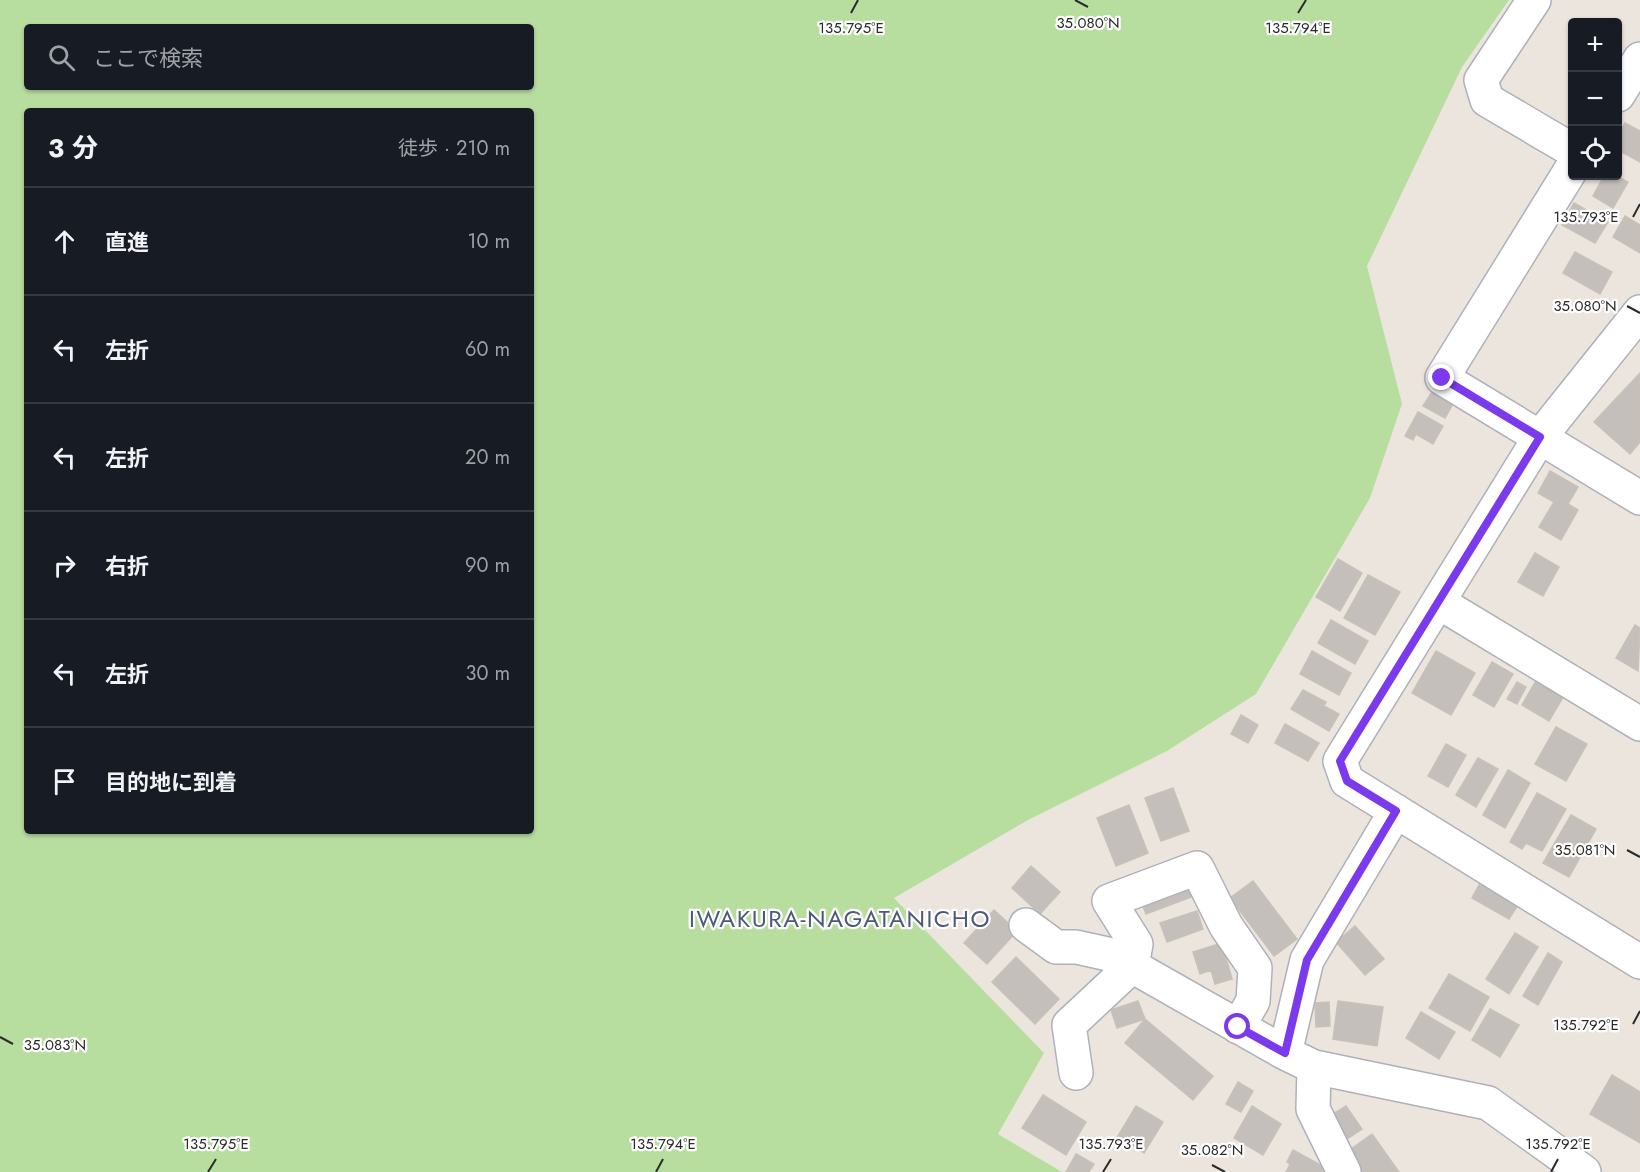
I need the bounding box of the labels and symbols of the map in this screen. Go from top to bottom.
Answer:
text: 35.080°N [1056,12,1120,34]
text: 135.795°E [818,17,884,39]
text: 135.794°E [1265,17,1331,39]
text: 135.793°E [1553,206,1619,228]
text: 35.080°N [1553,295,1617,317]
route end [1428,364,1454,390]
text: 35.081°N [1555,839,1615,861]
district label: IWAKURA-NAGATANICHO [689,901,991,936]
route start [1224,1013,1250,1039]
text: 135.792°E [1553,1014,1619,1036]
text: 35.083°N [24,1034,86,1056]
text: 135.795°E [183,1133,249,1155]
text: 135.794°E [630,1133,696,1155]
text: 135.793°E [1078,1133,1144,1155]
text: 135.792°E [1525,1133,1591,1155]
text: 35.082°N [1181,1139,1243,1161]

